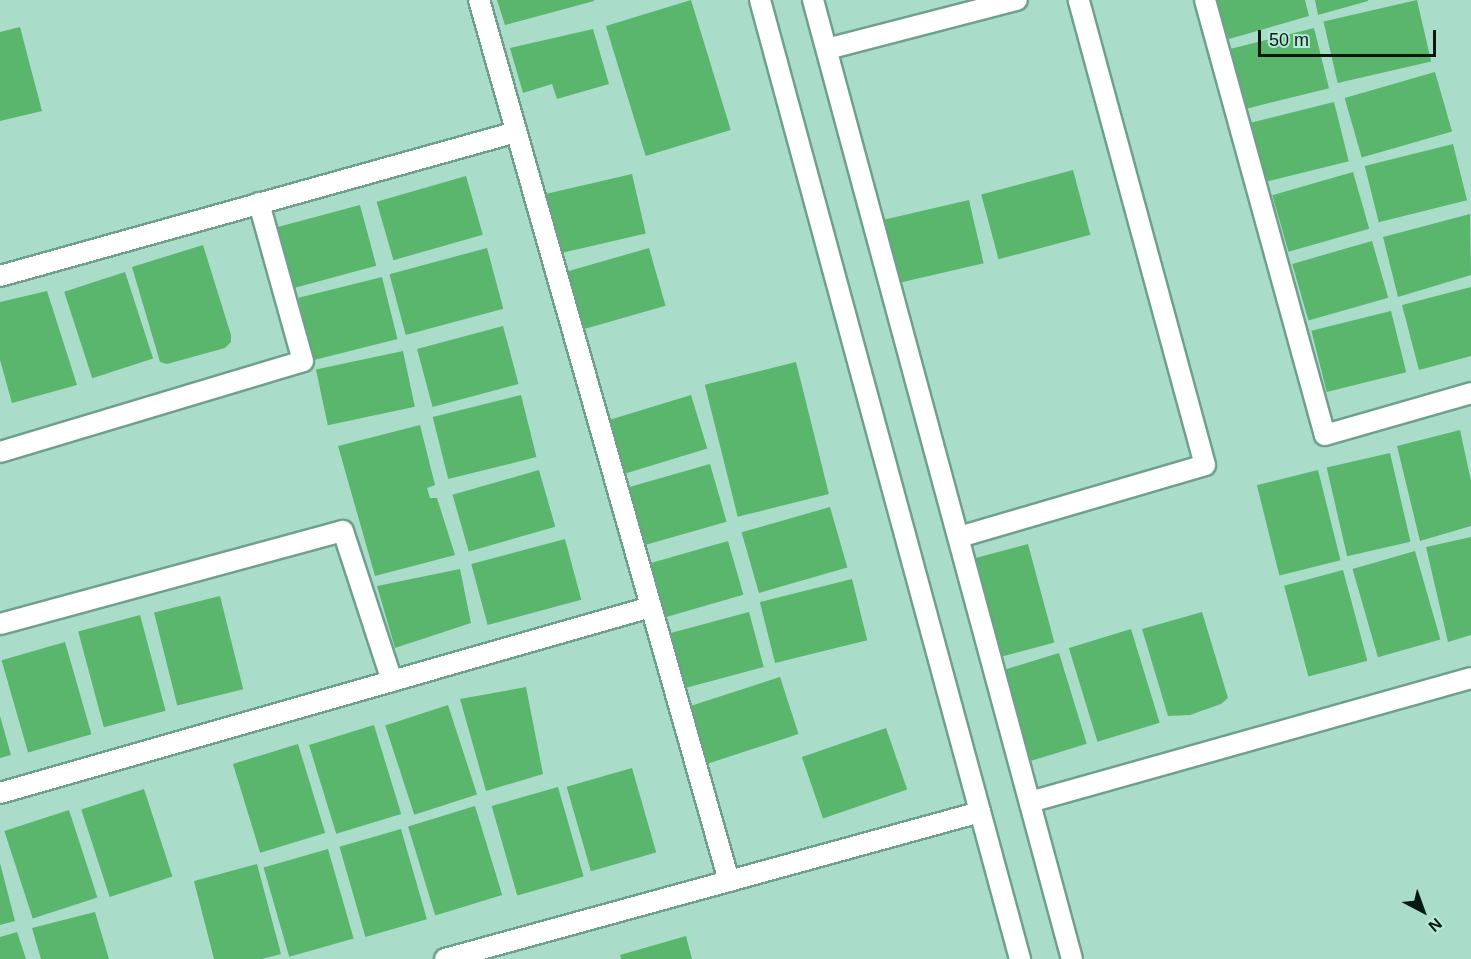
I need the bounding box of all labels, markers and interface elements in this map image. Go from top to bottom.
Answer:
scale bar [1261,18,1440,56]
text: 50 m [1269,30,1309,50]
north arrow [1393,881,1453,941]
text: N [1425,915,1445,935]

